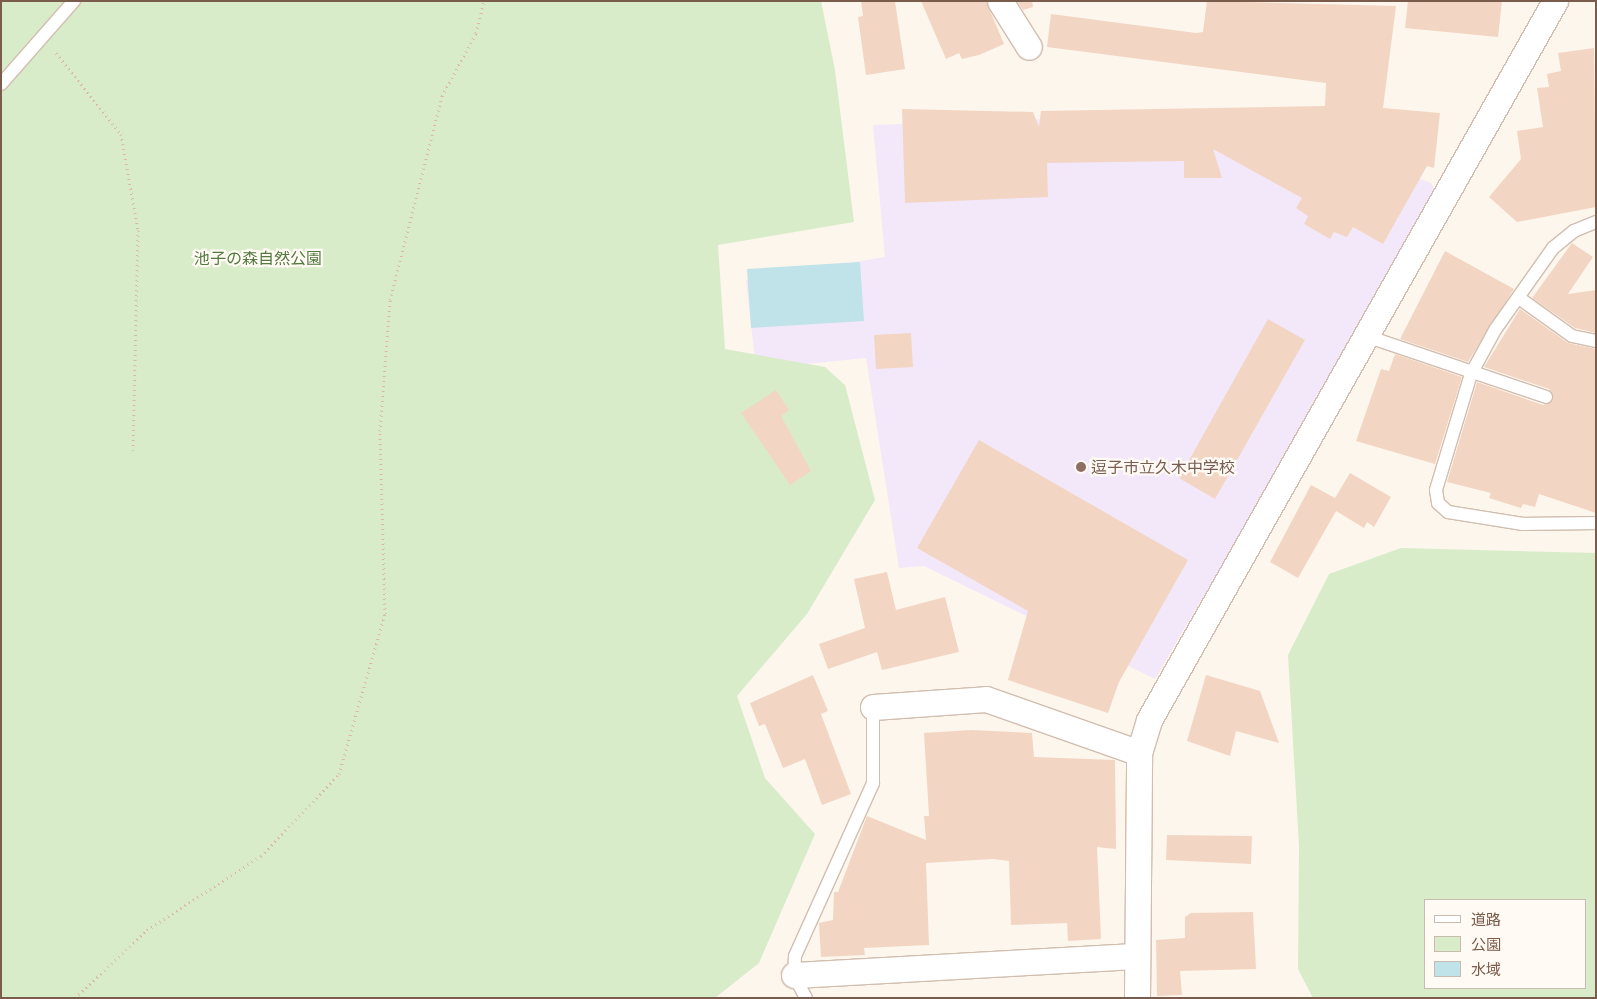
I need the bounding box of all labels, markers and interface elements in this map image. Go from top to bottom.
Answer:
park label: 池子の森自然公園 [194,248,322,268]
place label: 逗子市立久木中学校 [1091,457,1235,477]
marker: 逗子市立久木中学校 [1075,461,1087,473]
legend [1424,899,1587,989]
text: 道路 [1471,910,1501,928]
text: 公園 [1471,935,1501,953]
text: 水域 [1471,960,1501,978]

